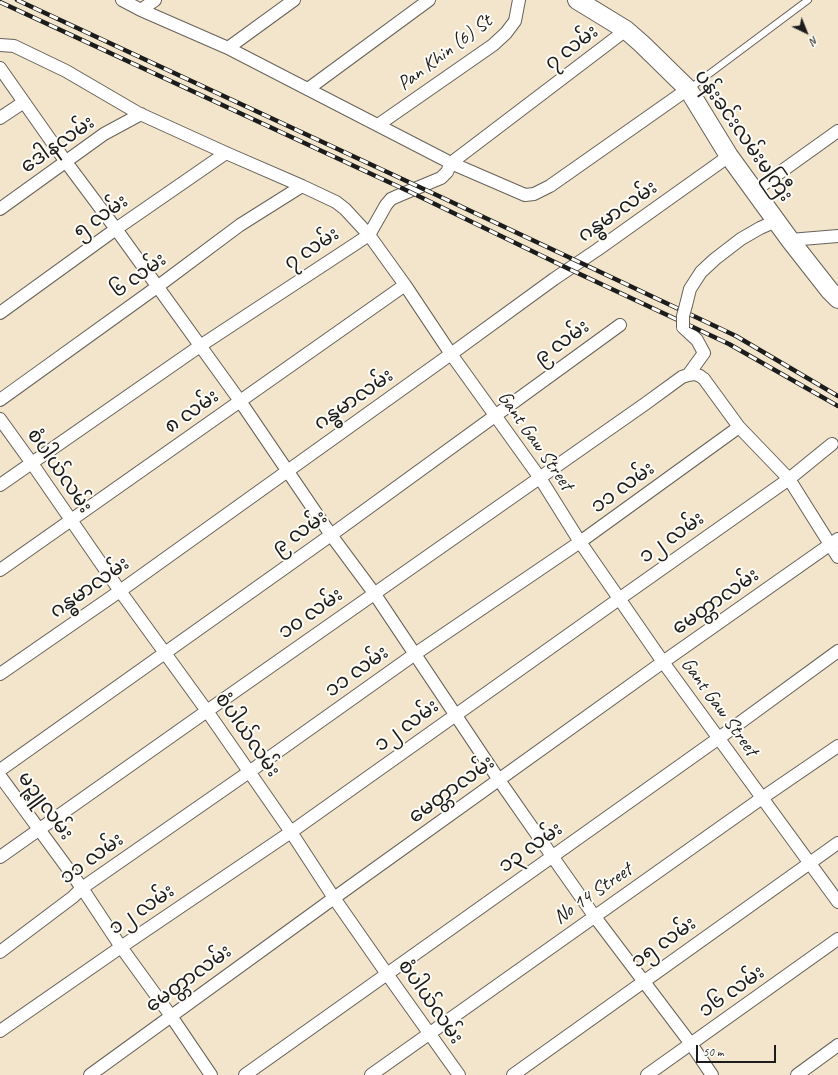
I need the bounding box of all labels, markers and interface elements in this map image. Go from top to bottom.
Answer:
street label: Pan Khin (6) St [393,10,497,96]
north arrow [786,12,826,52]
street label: ၇ လမ်း [541,20,603,76]
text: N [807,33,821,48]
street label: ပန်းခင်းလမ်းမကြီး [689,65,797,207]
street label: ဒေါနလမ်း [16,111,100,179]
street label: ဂန္ဓမာလမ်း [574,176,662,248]
street label: ၅ လမ်း [69,190,133,244]
street label: ၇ လမ်း [280,222,344,276]
street label: ၆ လမ်း [107,248,171,304]
street label: ၉ လမ်း [530,315,594,371]
street label: ဂန္ဓမာလမ်း [310,364,398,436]
street label: ၈ လမ်း [160,385,224,439]
street label: Gant Gaw Street [492,387,578,495]
street label: စံပါယ်လမ်း [21,424,97,518]
street label: ၁၁ လမ်း [587,457,659,519]
street label: ၉ လမ်း [268,505,332,561]
street label: ၁၂ လမ်း [635,507,709,569]
street label: ဂန္ဓမာလမ်း [46,552,134,624]
street label: မေတ္တာလမ်း [668,563,764,641]
street label: ၁၀ လမ်း [274,583,348,645]
street label: ၁၁ လမ်း [321,641,393,703]
street label: Gant Gaw Street [675,653,763,761]
street label: စံပါယ်လမ်း [209,688,285,782]
street label: ၁၂ လမ်း [370,695,444,757]
street label: မေတ္တာလမ်း [404,751,500,829]
street label: မဉ္ဇူလမ်း [12,767,78,845]
street label: ၁၃ လမ်း [494,817,568,879]
street label: ၁၁ လမ်း [56,828,128,890]
street label: No 14 Street [549,858,637,930]
street label: ၁၂ လမ်း [105,879,179,941]
street label: ၁၅ လမ်း [627,912,701,974]
street label: မေတ္တာလမ်း [141,940,237,1018]
street label: စံပါယ်လမ်း [392,955,468,1049]
street label: ၁၆ လမ်း [695,961,769,1023]
scale bar [698,1037,778,1063]
text: 50 m [703,1044,723,1060]

